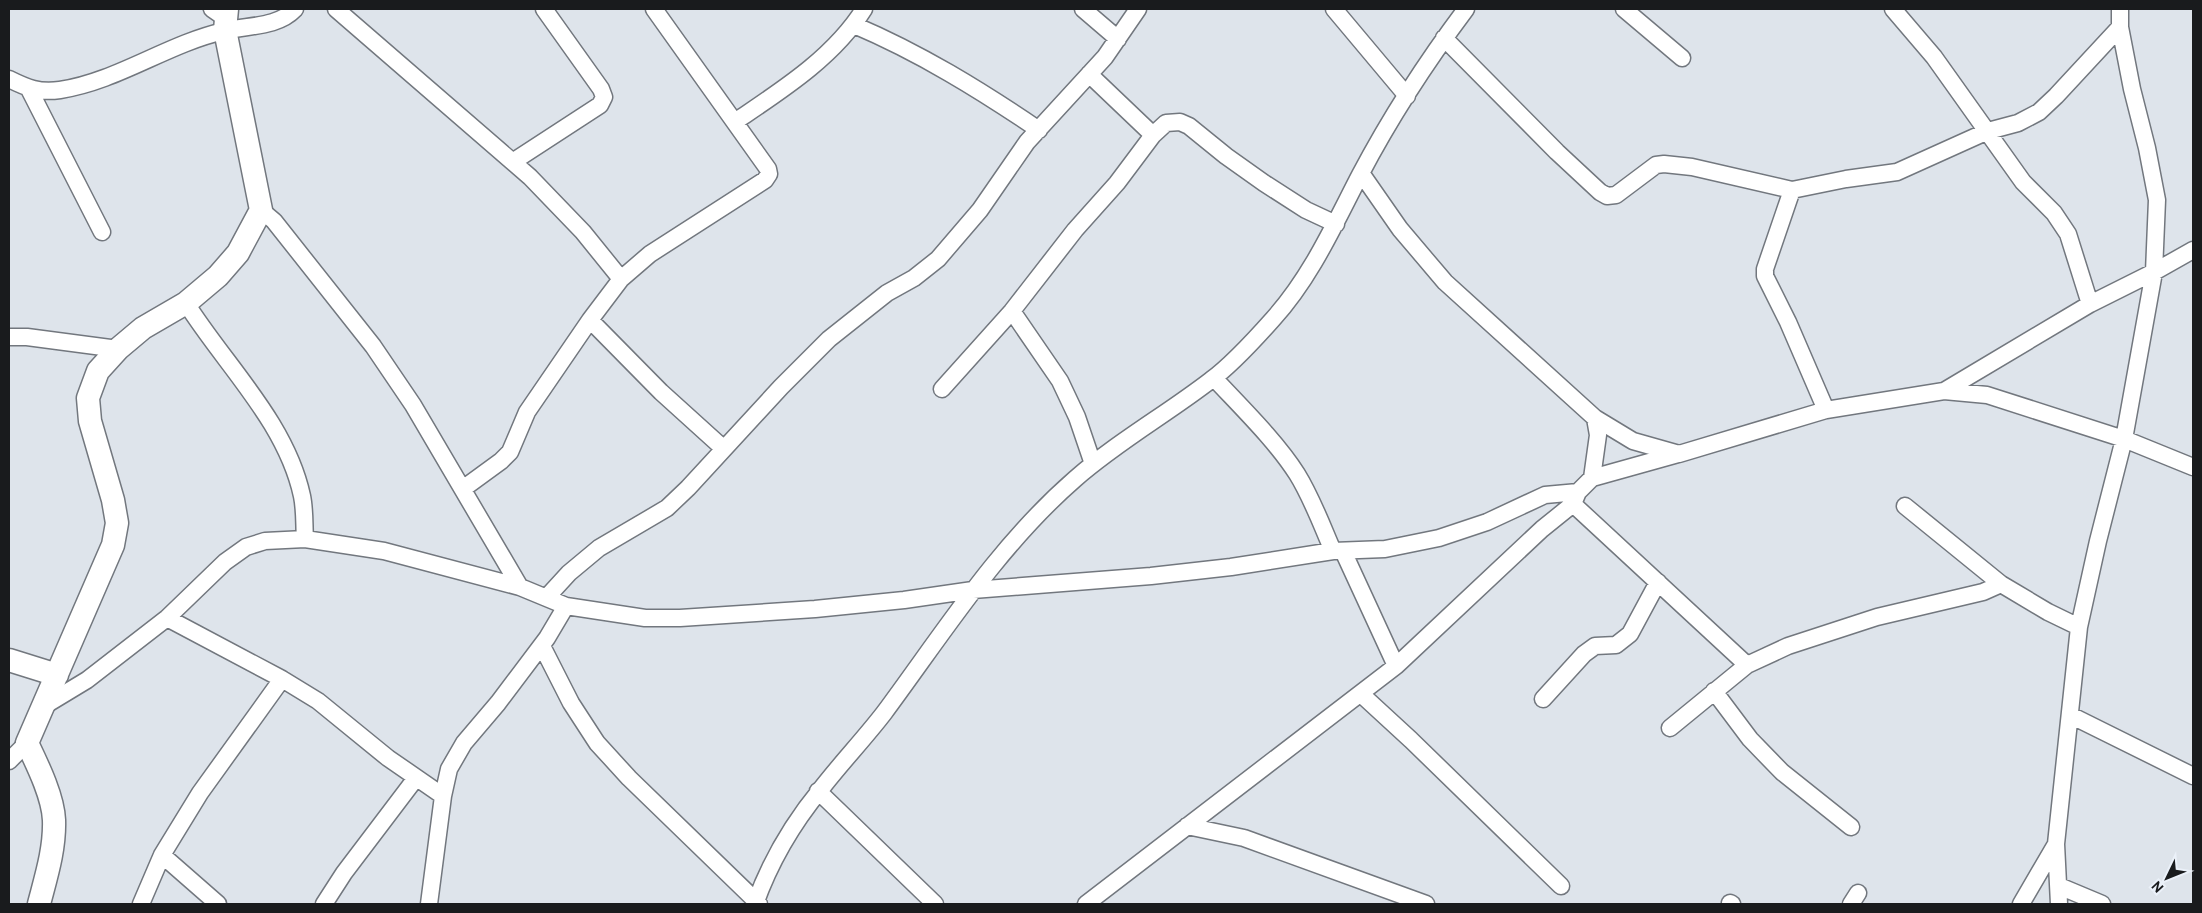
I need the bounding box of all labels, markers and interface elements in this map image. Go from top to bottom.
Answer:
north arrow [2142,853,2192,903]
text: N [2149,876,2168,895]

